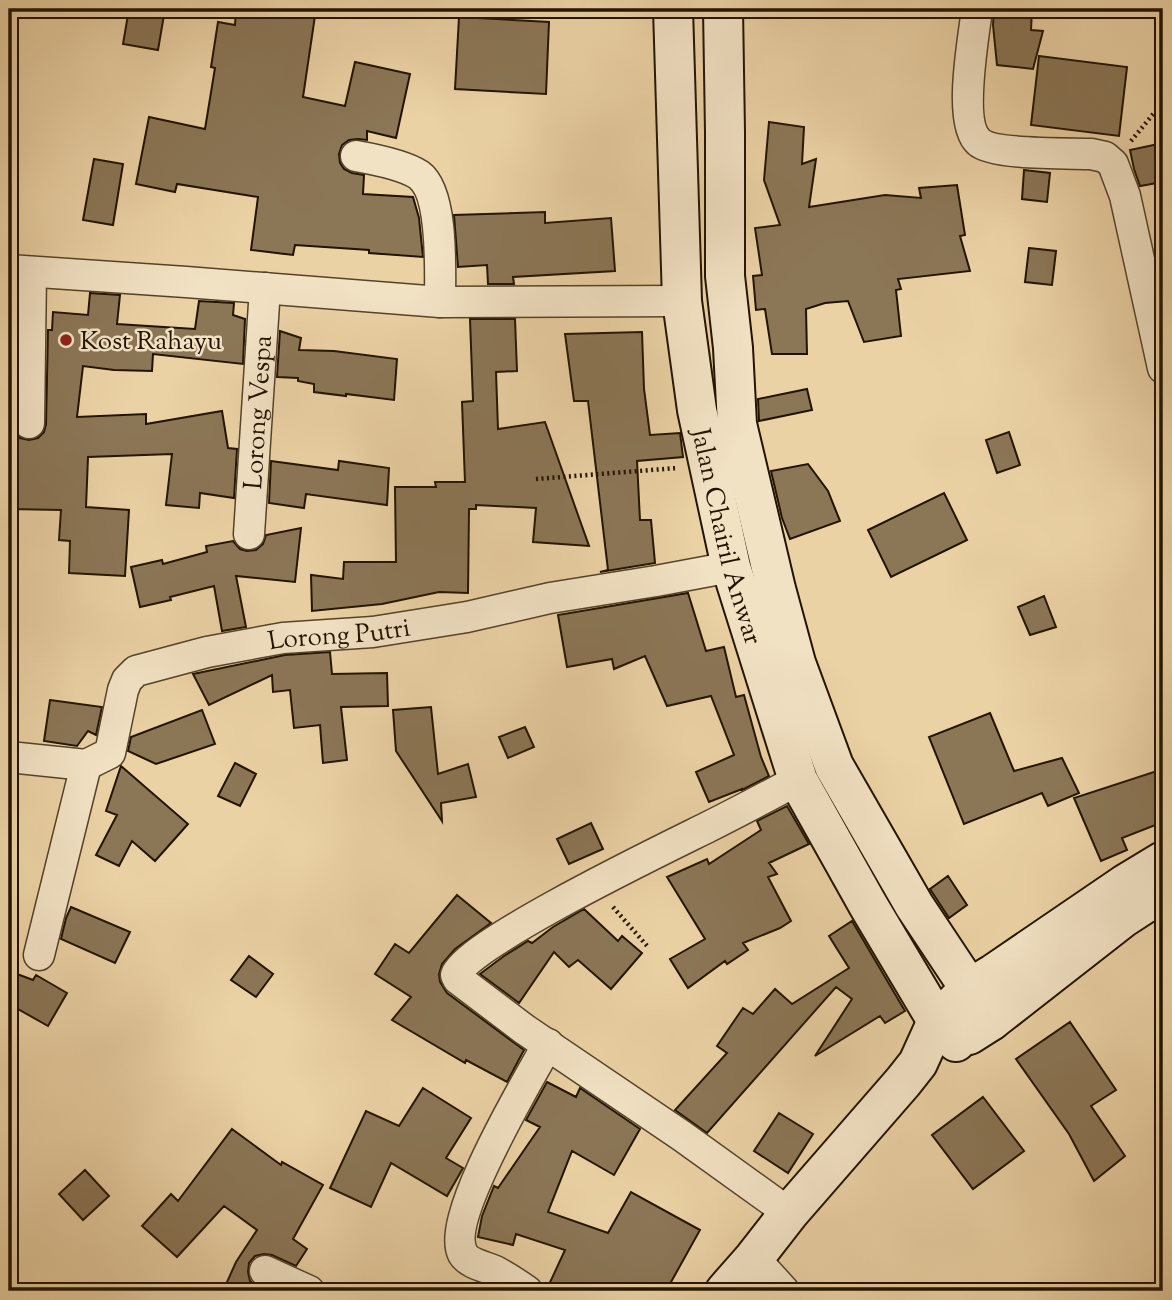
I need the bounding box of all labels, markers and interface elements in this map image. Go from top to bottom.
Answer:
place label: Kost Rahayu [80,324,222,361]
marker: Kost Rahayu [58,332,74,348]
street label: Lorong Vespa [236,334,283,491]
street label: Jalan Chairil Anwar [680,423,770,650]
street label: Lorong Putri [265,610,413,661]

